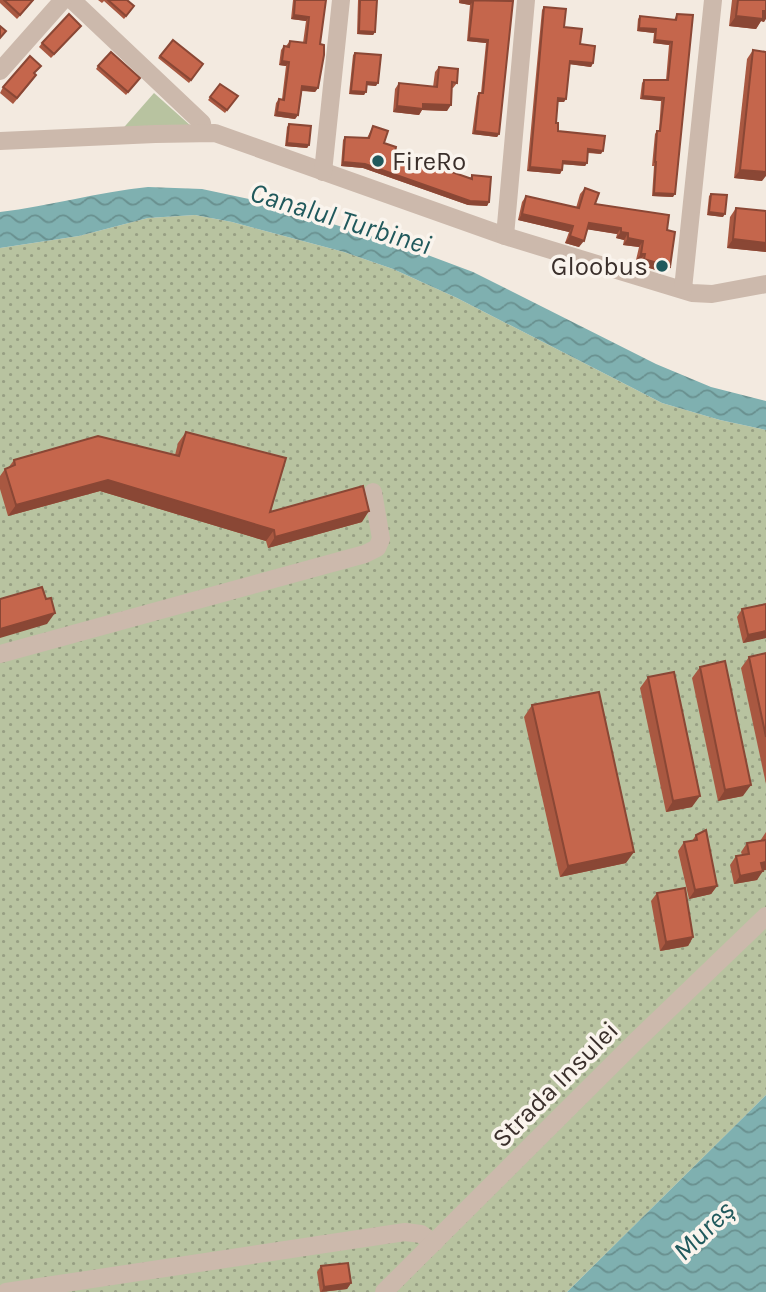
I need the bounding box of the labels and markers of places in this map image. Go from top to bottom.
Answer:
place label: FireRo [392,146,466,177]
marker: FireRo [370,153,386,169]
place label: Gloobus [551,251,648,282]
marker: Gloobus [654,258,670,274]

